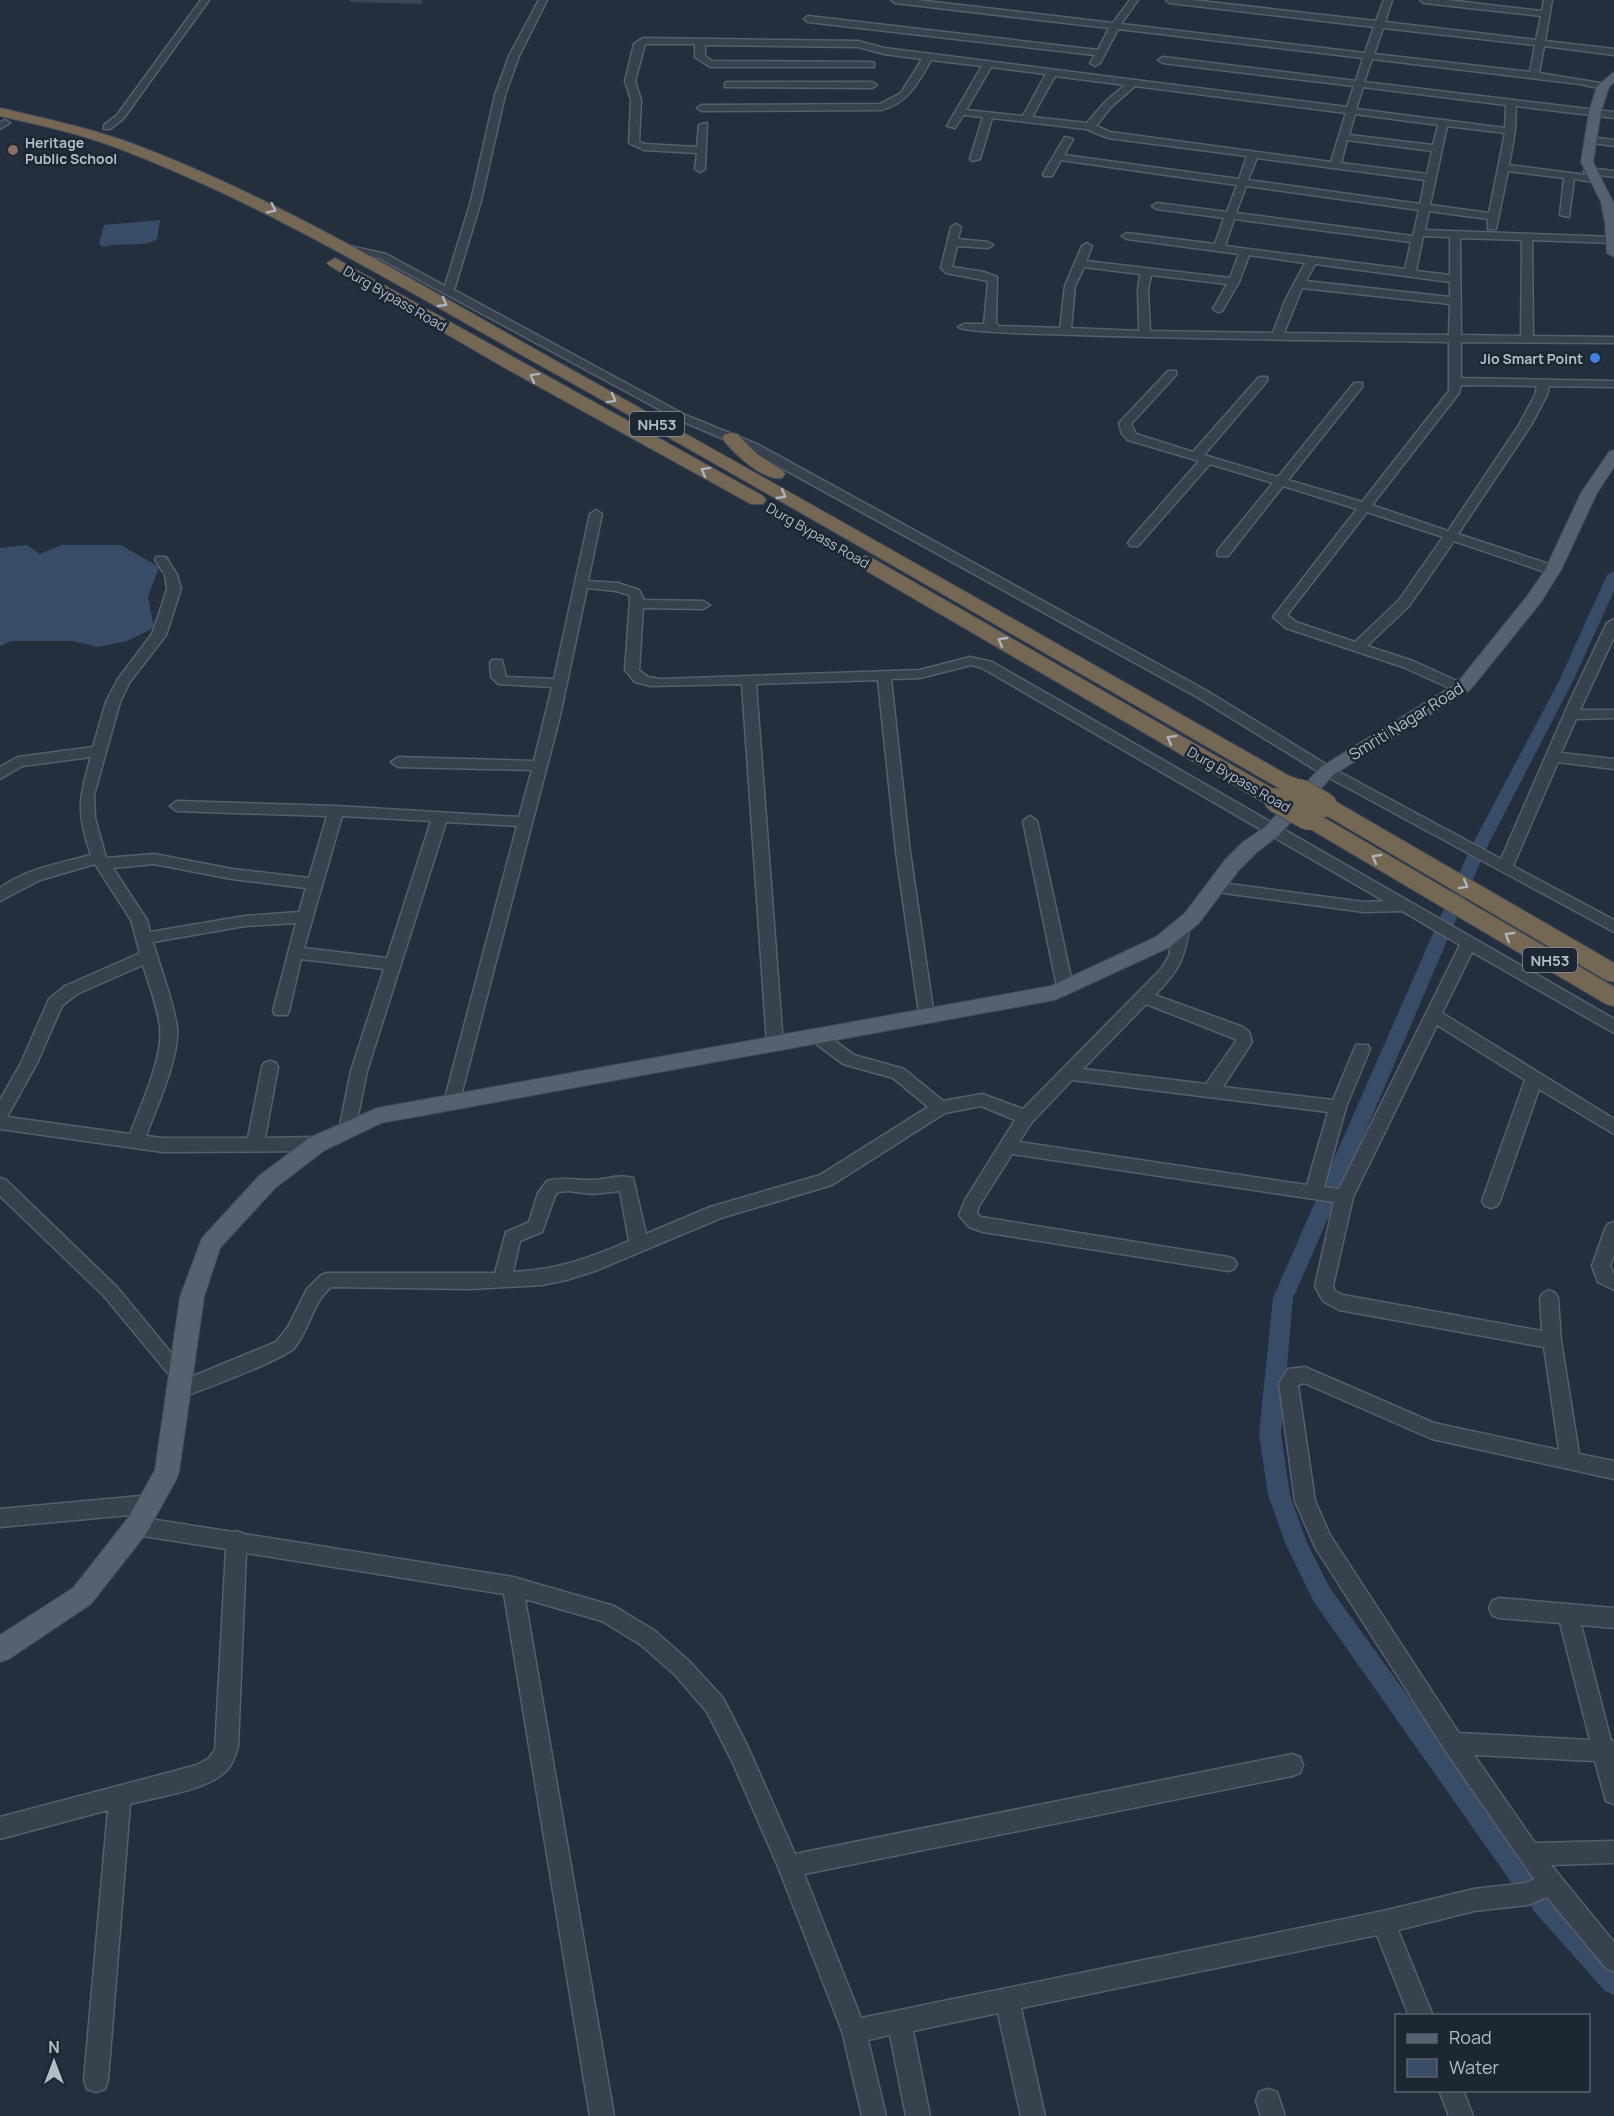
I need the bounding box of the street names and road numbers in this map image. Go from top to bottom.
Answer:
street label: Durg Bypass Road [340,261,450,335]
road number: NH53 [630,412,684,436]
street label: Durg Bypass Road [763,498,873,572]
street label: Smriti Nagar Road [1344,677,1468,765]
street label: Durg Bypass Road [1184,742,1294,816]
road number: NH53 [1523,948,1577,972]

